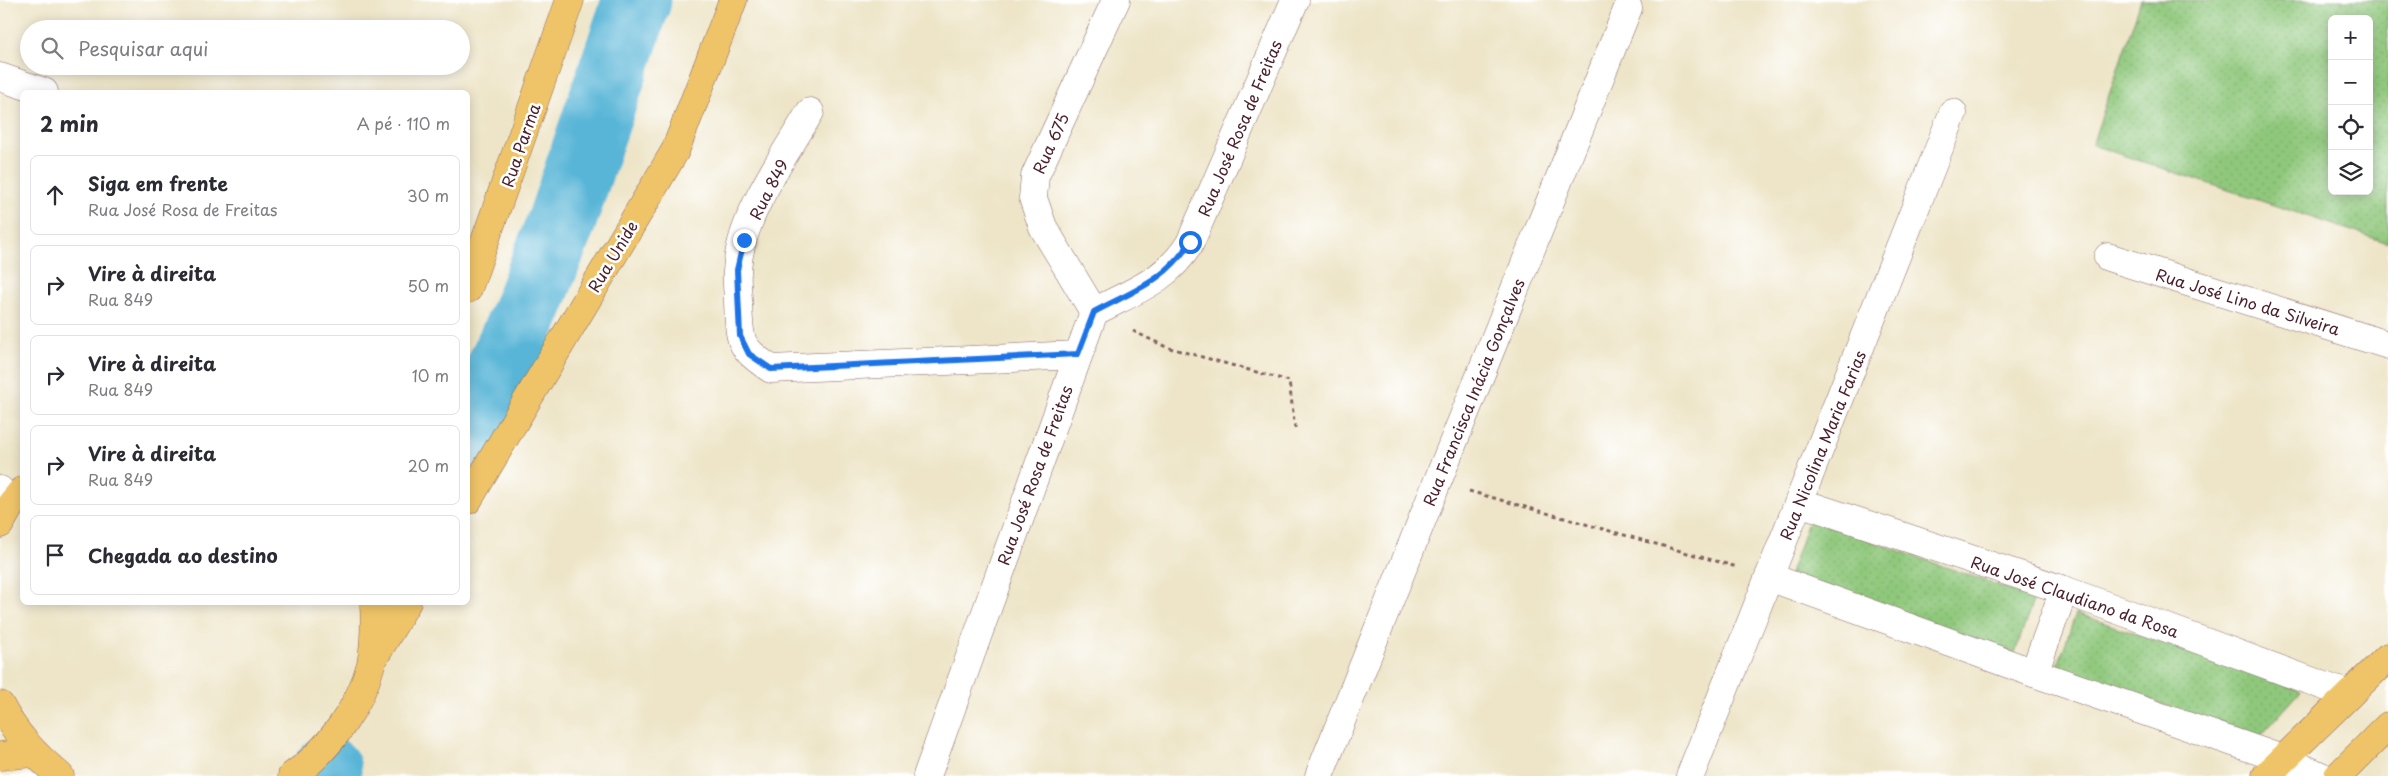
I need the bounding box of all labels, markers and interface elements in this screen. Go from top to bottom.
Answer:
map controls [2328,15,2373,195]
button: + [2328,15,2373,60]
search box [20,20,470,75]
icon: search [38,34,66,62]
text: Pesquisar aqui [78,34,208,62]
street label: Rua José Rosa de Freitas [1191,36,1287,220]
button: − [2328,60,2373,105]
street label: Rua Parma [494,100,546,190]
button: locate [2328,105,2373,150]
text: 2 min [40,107,99,139]
street label: Rua 675 [1026,109,1074,177]
text: A pé · 110 m [357,111,450,135]
button: layers [2328,150,2373,195]
street label: Rua 849 [743,155,793,223]
text: Siga em frente [88,169,228,197]
icon: ahead [41,181,69,209]
text: 30 m [407,183,449,207]
text: Rua José Rosa de Freitas [88,197,277,221]
street label: Rua Unide [581,216,643,296]
route end [733,229,756,252]
route start [1179,231,1202,254]
text: Vire à direita [88,259,216,287]
street label: Rua José Lino da Silveira [2153,262,2343,340]
icon: right [41,271,69,299]
text: 50 m [408,273,449,297]
street label: Rua Francisca Inácia Gonçalves [1416,275,1530,509]
text: Rua 849 [88,287,153,311]
street label: Rua Nicolina Maria Farias [1773,347,1871,543]
text: Vire à direita [88,349,216,377]
icon: right [41,361,69,389]
text: 10 m [412,363,449,387]
text: Rua 849 [88,377,153,401]
street label: Rua José Rosa de Freitas [990,382,1078,568]
text: Vire à direita [88,439,216,467]
icon: right [41,451,69,479]
text: 20 m [408,453,449,477]
text: Rua 849 [88,467,153,491]
icon: arrive [41,541,69,569]
text: Chegada ao destino [88,541,278,569]
street label: Rua José Claudiano da Rosa [1968,549,2182,643]

